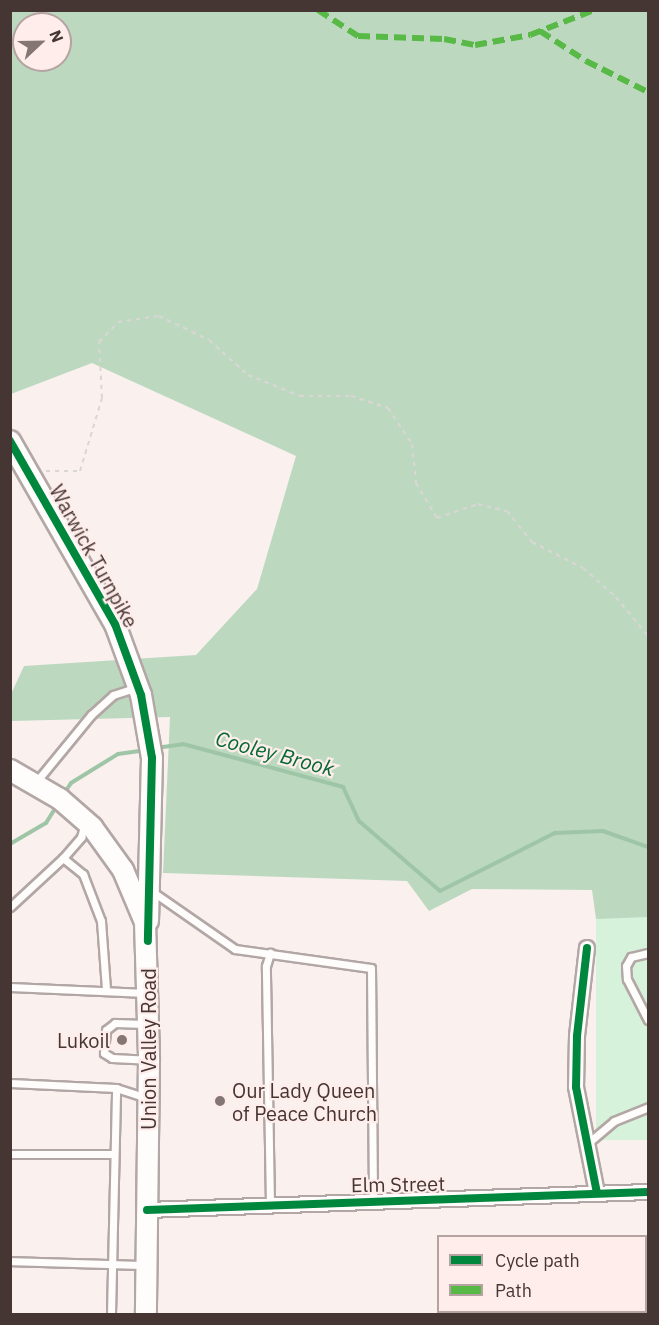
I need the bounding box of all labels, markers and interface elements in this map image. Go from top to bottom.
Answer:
north arrow [12,12,72,72]
text: N [45,27,68,45]
street label: Warwick Turnpike [45,480,143,632]
water label: Cooley Brook [213,725,337,781]
street label: Union Valley Road [136,968,160,1130]
place label: Lukoil [57,1028,110,1052]
marker: Lukoil [115,1033,129,1047]
place label: Our Lady Queen of Peace Church [232,1078,377,1125]
marker: Our Lady Queen of Peace Church [213,1094,227,1108]
street label: Elm Street [351,1171,445,1197]
legend [437,1235,647,1313]
text: Cycle path [495,1249,580,1272]
text: Path [495,1279,532,1302]

